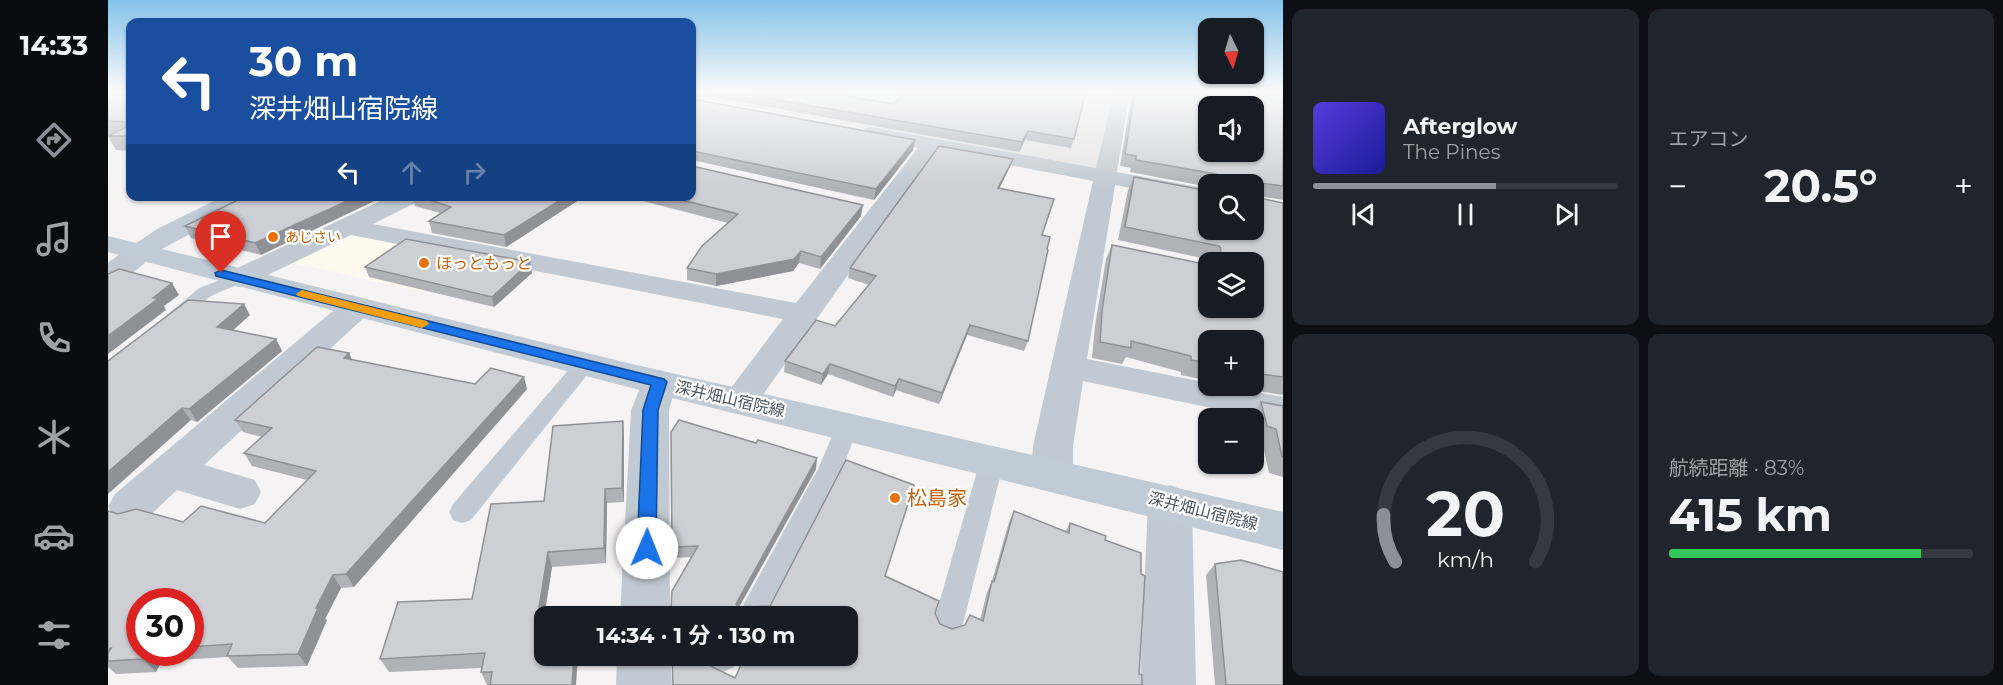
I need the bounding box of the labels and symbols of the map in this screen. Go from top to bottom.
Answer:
north arrow [1198,18,1264,84]
pin [195,211,246,273]
place label: あじさい [285,228,341,246]
marker: あじさい [266,230,280,244]
place label: ほっともっと [436,254,532,273]
marker: ほっともっと [417,256,431,270]
street label: 深井畑山宿院線 [673,377,787,421]
place label: 松島家 [907,486,967,510]
street label: 深井畑山宿院線 [1146,488,1260,534]
marker: 松島家 [888,491,902,505]
position arrow [615,516,679,580]
speed limit sign: 30 [126,588,204,666]

